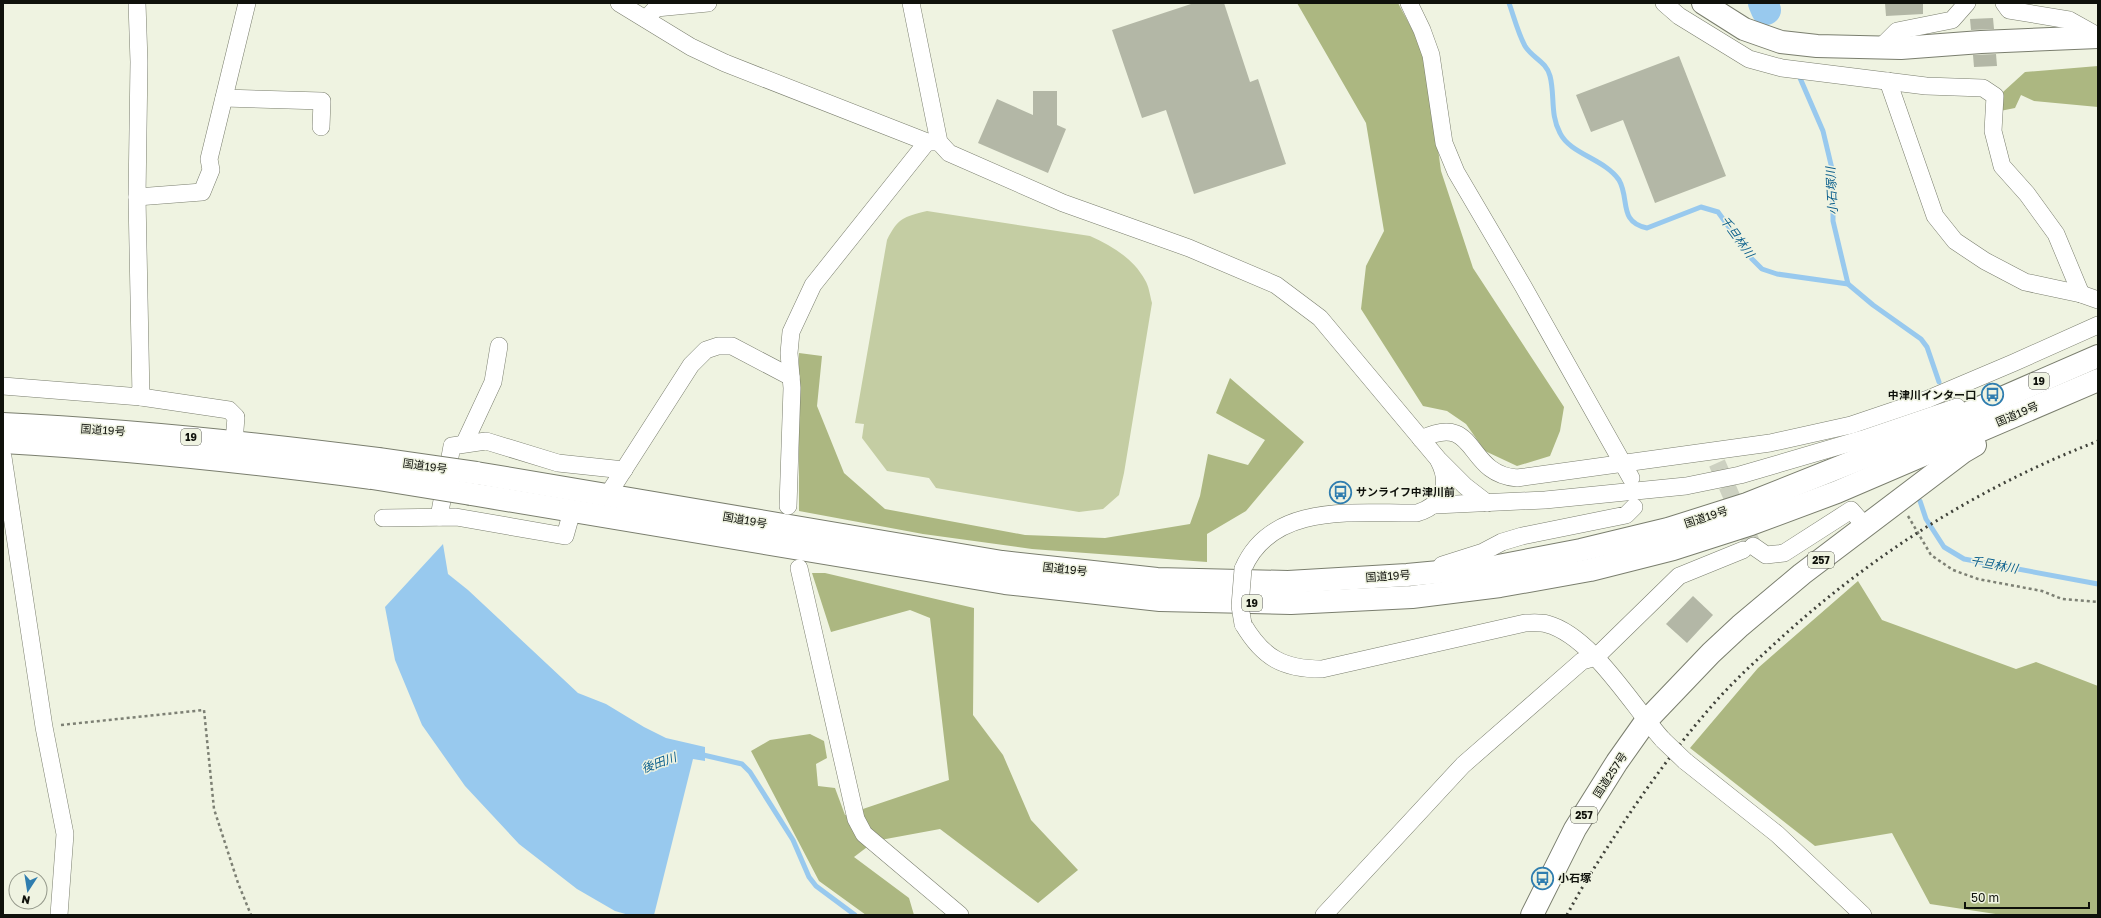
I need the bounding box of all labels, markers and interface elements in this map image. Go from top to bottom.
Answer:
water label: 小石塚川 [1823,165,1840,215]
water label: 千旦林川 [1717,213,1759,262]
road number: 19 [2029,373,2049,389]
bus stop icon: 中津川インター口 [1979,382,2005,408]
place label: 中津川インター口 [1888,388,1976,401]
street label: 国道19号 [1994,399,2040,428]
street label: 国道19号 [80,421,126,438]
road number: 19 [181,429,201,445]
street label: 国道19号 [402,456,448,475]
bus stop icon: サンライフ中津川前 [1328,479,1354,505]
place label: サンライフ中津川前 [1356,485,1455,498]
street label: 国道19号 [1682,503,1729,530]
street label: 国道19号 [722,509,768,530]
road number: 257 [1808,552,1834,568]
water label: 千旦林川 [1969,553,2021,576]
street label: 国道19号 [1042,560,1088,577]
street label: 国道19号 [1365,567,1411,584]
road number: 19 [1242,595,1262,611]
water label: 後田川 [639,749,680,776]
street label: 国道257号 [1590,750,1629,800]
road number: 257 [1571,807,1597,823]
bus stop icon: 小石塚 [1530,865,1556,891]
north arrow [8,870,48,910]
place label: 小石塚 [1558,871,1592,884]
scale bar [1965,884,2089,910]
text: 50 m [1971,890,1999,905]
text: N [20,893,31,907]

